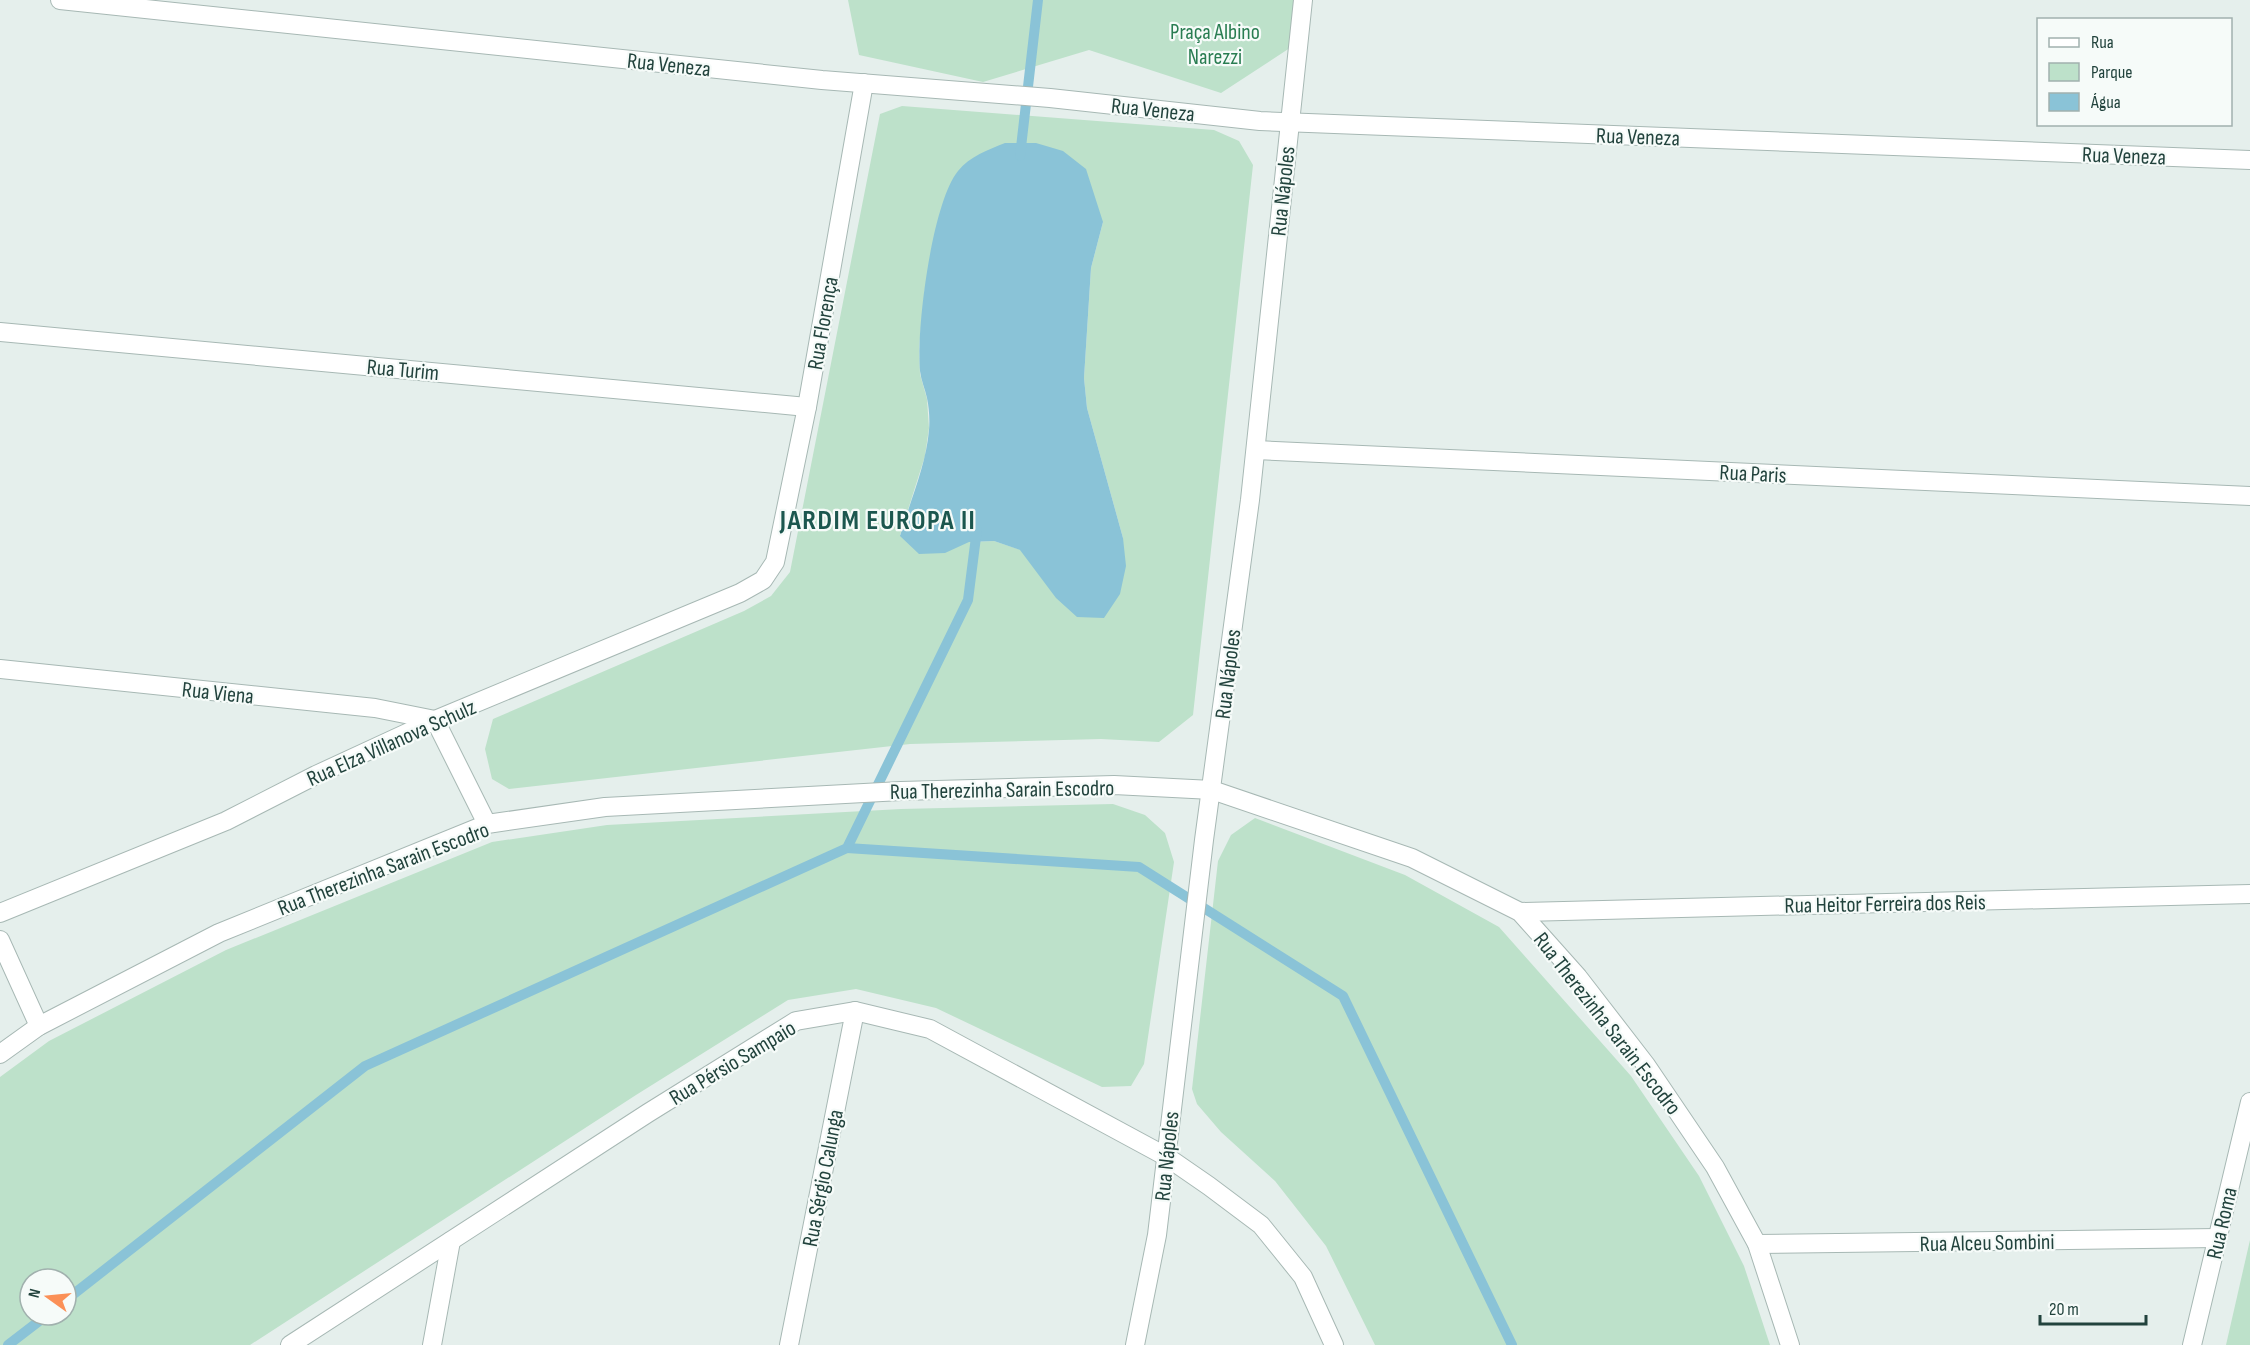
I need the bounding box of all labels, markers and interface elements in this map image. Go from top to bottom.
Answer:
legend [2037,18,2232,126]
park label: Praça Albino Narezzi [1170,19,1260,71]
text: Rua [2091,32,2114,53]
street label: Rua Veneza [626,48,712,83]
text: Parque [2091,62,2132,83]
text: Água [2090,92,2121,113]
street label: Rua Veneza [1110,93,1196,128]
street label: Rua Veneza [1595,123,1680,152]
street label: Rua Veneza [2081,142,2166,171]
street label: Rua Nápoles [1265,145,1302,237]
street label: Rua Florença [802,275,845,372]
street label: Rua Turim [366,354,440,387]
street label: Rua Paris [1719,459,1787,490]
district label: JARDIM EUROPA II [779,504,976,537]
street label: Rua Nápoles [1210,628,1247,721]
street label: Rua Viena [181,676,255,711]
street label: Rua Elza Villanova Schulz [303,694,480,793]
street label: Rua Therezinha Sarain Escodro [890,775,1114,806]
street label: Rua Therezinha Sarain Escodro [274,817,493,922]
street label: Rua Heitor Ferreira dos Reis [1784,889,1986,920]
street label: Rua Therezinha Sarain Escodro [1527,927,1687,1121]
street label: Rua Pérsio Sampaio [665,1015,801,1112]
street label: Rua Sérgio Calunga [797,1107,850,1249]
street label: Rua Nápoles [1149,1110,1186,1202]
street label: Rua Roma [2201,1185,2244,1262]
street label: Rua Alceu Sombini [1919,1229,2055,1258]
north arrow [18,1267,78,1327]
text: N [25,1287,45,1300]
scale bar [2040,1288,2146,1326]
text: 20 m [2049,1299,2079,1320]

